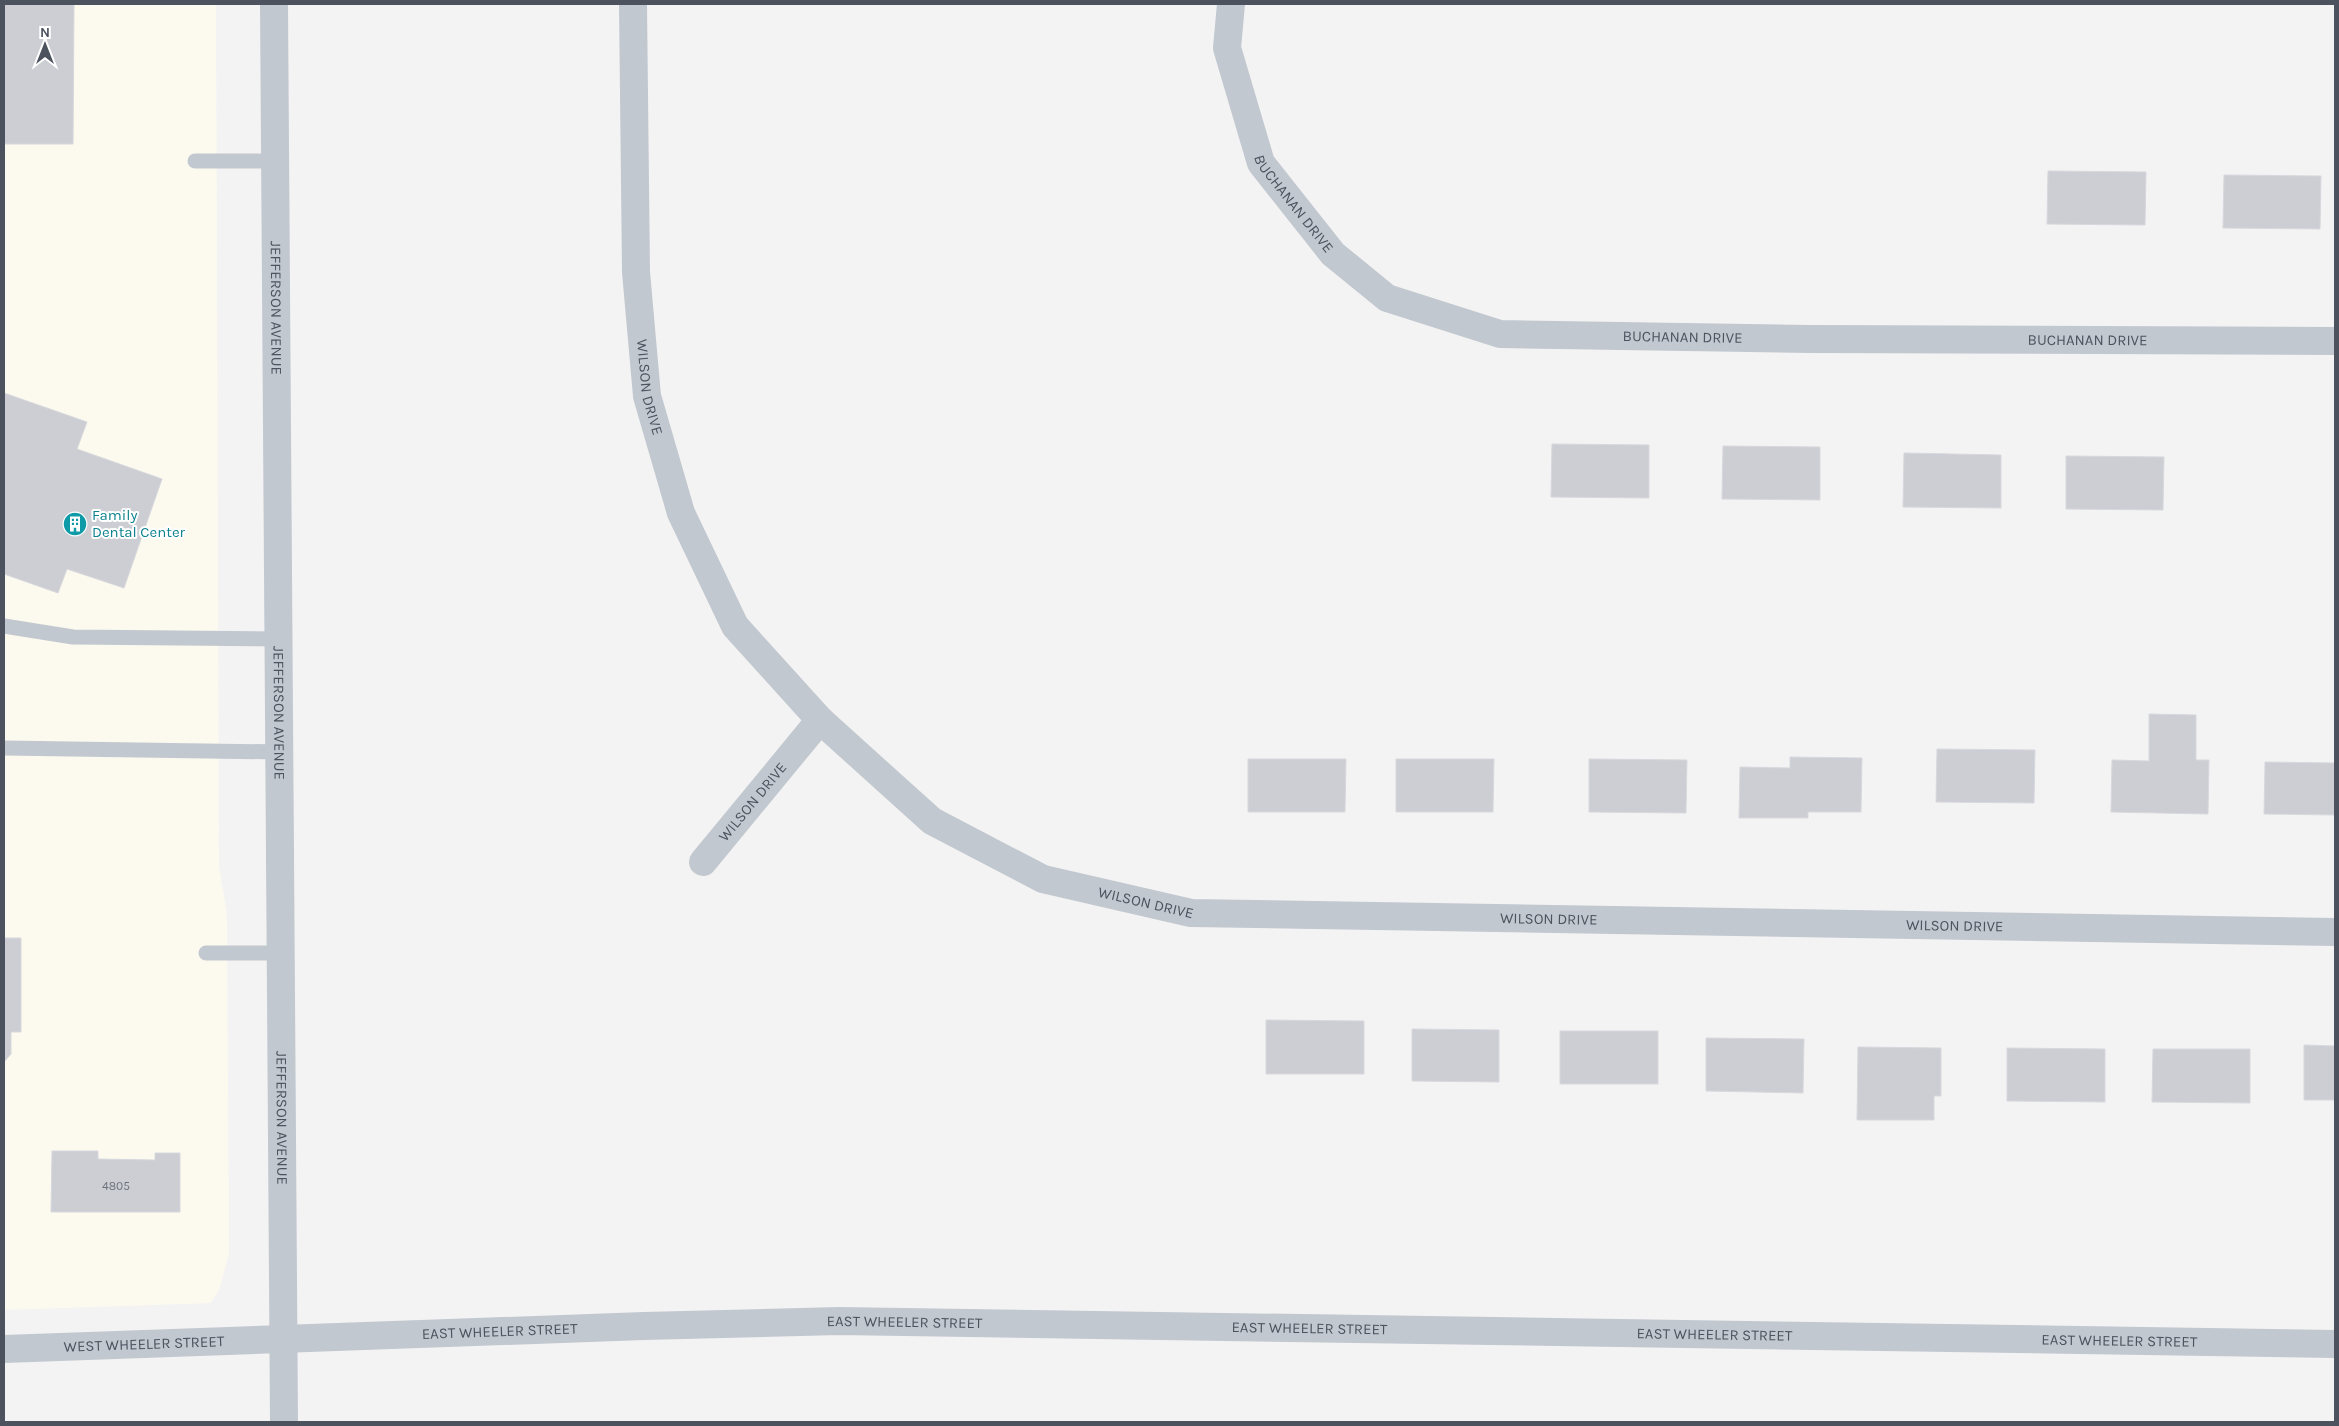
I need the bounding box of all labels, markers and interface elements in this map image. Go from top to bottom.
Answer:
north arrow [20,20,70,70]
text: N [40,24,50,41]
street label: BUCHANAN DRIVE [1250,153,1337,256]
street label: JEFFERSON AVENUE [267,241,286,375]
street label: BUCHANAN DRIVE [1623,327,1743,347]
street label: BUCHANAN DRIVE [2028,331,2148,349]
street label: WILSON DRIVE [633,338,667,437]
place label: Family Dental Center [92,506,186,541]
building icon: Family Dental Center [62,511,88,537]
street label: JEFFERSON AVENUE [270,646,288,780]
street label: WILSON DRIVE [715,758,791,845]
street label: WILSON DRIVE [1096,883,1195,922]
street label: WILSON DRIVE [1500,909,1598,929]
street label: WILSON DRIVE [1906,916,2004,935]
street label: JEFFERSON AVENUE [272,1051,291,1185]
house number: 4805 [102,1179,130,1193]
street label: EAST WHEELER STREET [826,1312,983,1332]
street label: EAST WHEELER STREET [1231,1318,1388,1338]
street label: EAST WHEELER STREET [421,1319,578,1343]
street label: EAST WHEELER STREET [1636,1324,1793,1345]
street label: EAST WHEELER STREET [2041,1330,2198,1351]
street label: WEST WHEELER STREET [63,1332,225,1356]

